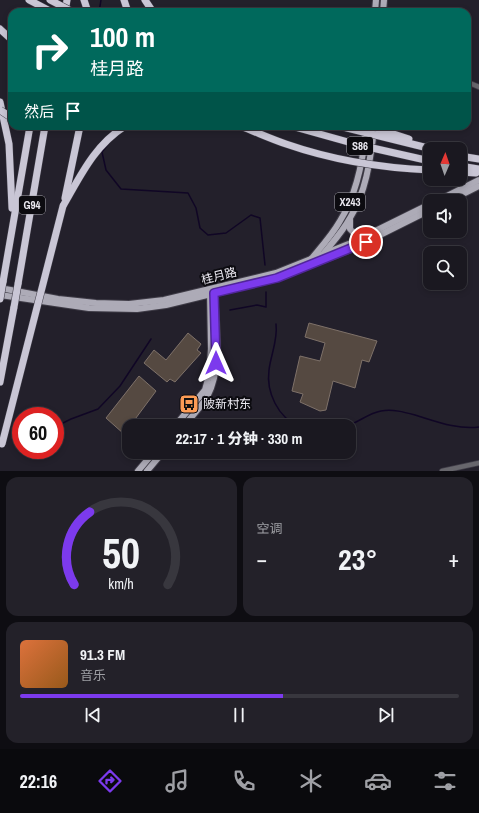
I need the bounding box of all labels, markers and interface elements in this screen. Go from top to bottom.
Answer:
text: 100 m [90,18,155,56]
icon: right [24,24,76,76]
text: 桂月路 [90,56,144,81]
icon: arrive [62,100,84,122]
text: 然后 [24,101,54,122]
road number: S86 [347,137,373,155]
north arrow [423,142,467,186]
map controls [423,142,467,290]
road number: X243 [335,193,365,211]
button: sound [423,194,467,238]
road number: G94 [19,196,45,214]
pin [349,225,383,259]
icon: arrive [355,231,377,253]
button: search [423,246,467,290]
street label: 桂月路 [200,264,238,288]
position arrow [195,342,237,384]
bus stop icon: 陂新村东 [178,393,200,415]
place label: 陂新村东 [203,396,251,412]
speed limit sign: 60 [12,407,64,459]
text: 22:17 · 1 分钟 · 330 m [175,428,303,449]
text: 空调 [257,520,283,537]
text: 50 [102,524,140,580]
text: 23° [338,539,377,579]
text: − [257,544,267,574]
text: + [448,544,459,574]
text: km/h [109,573,134,592]
text: 91.3 FM [80,644,125,665]
text: 音乐 [80,667,106,684]
icon: previous [82,704,104,726]
icon: pause [228,704,250,726]
icon: next [375,704,397,726]
icon: directions [96,767,124,795]
icon: music [163,767,191,795]
icon: phone [230,767,258,795]
icon: climate [297,767,325,795]
icon: car [364,767,392,795]
icon: filters [431,767,459,795]
text: 22:16 [20,769,57,794]

